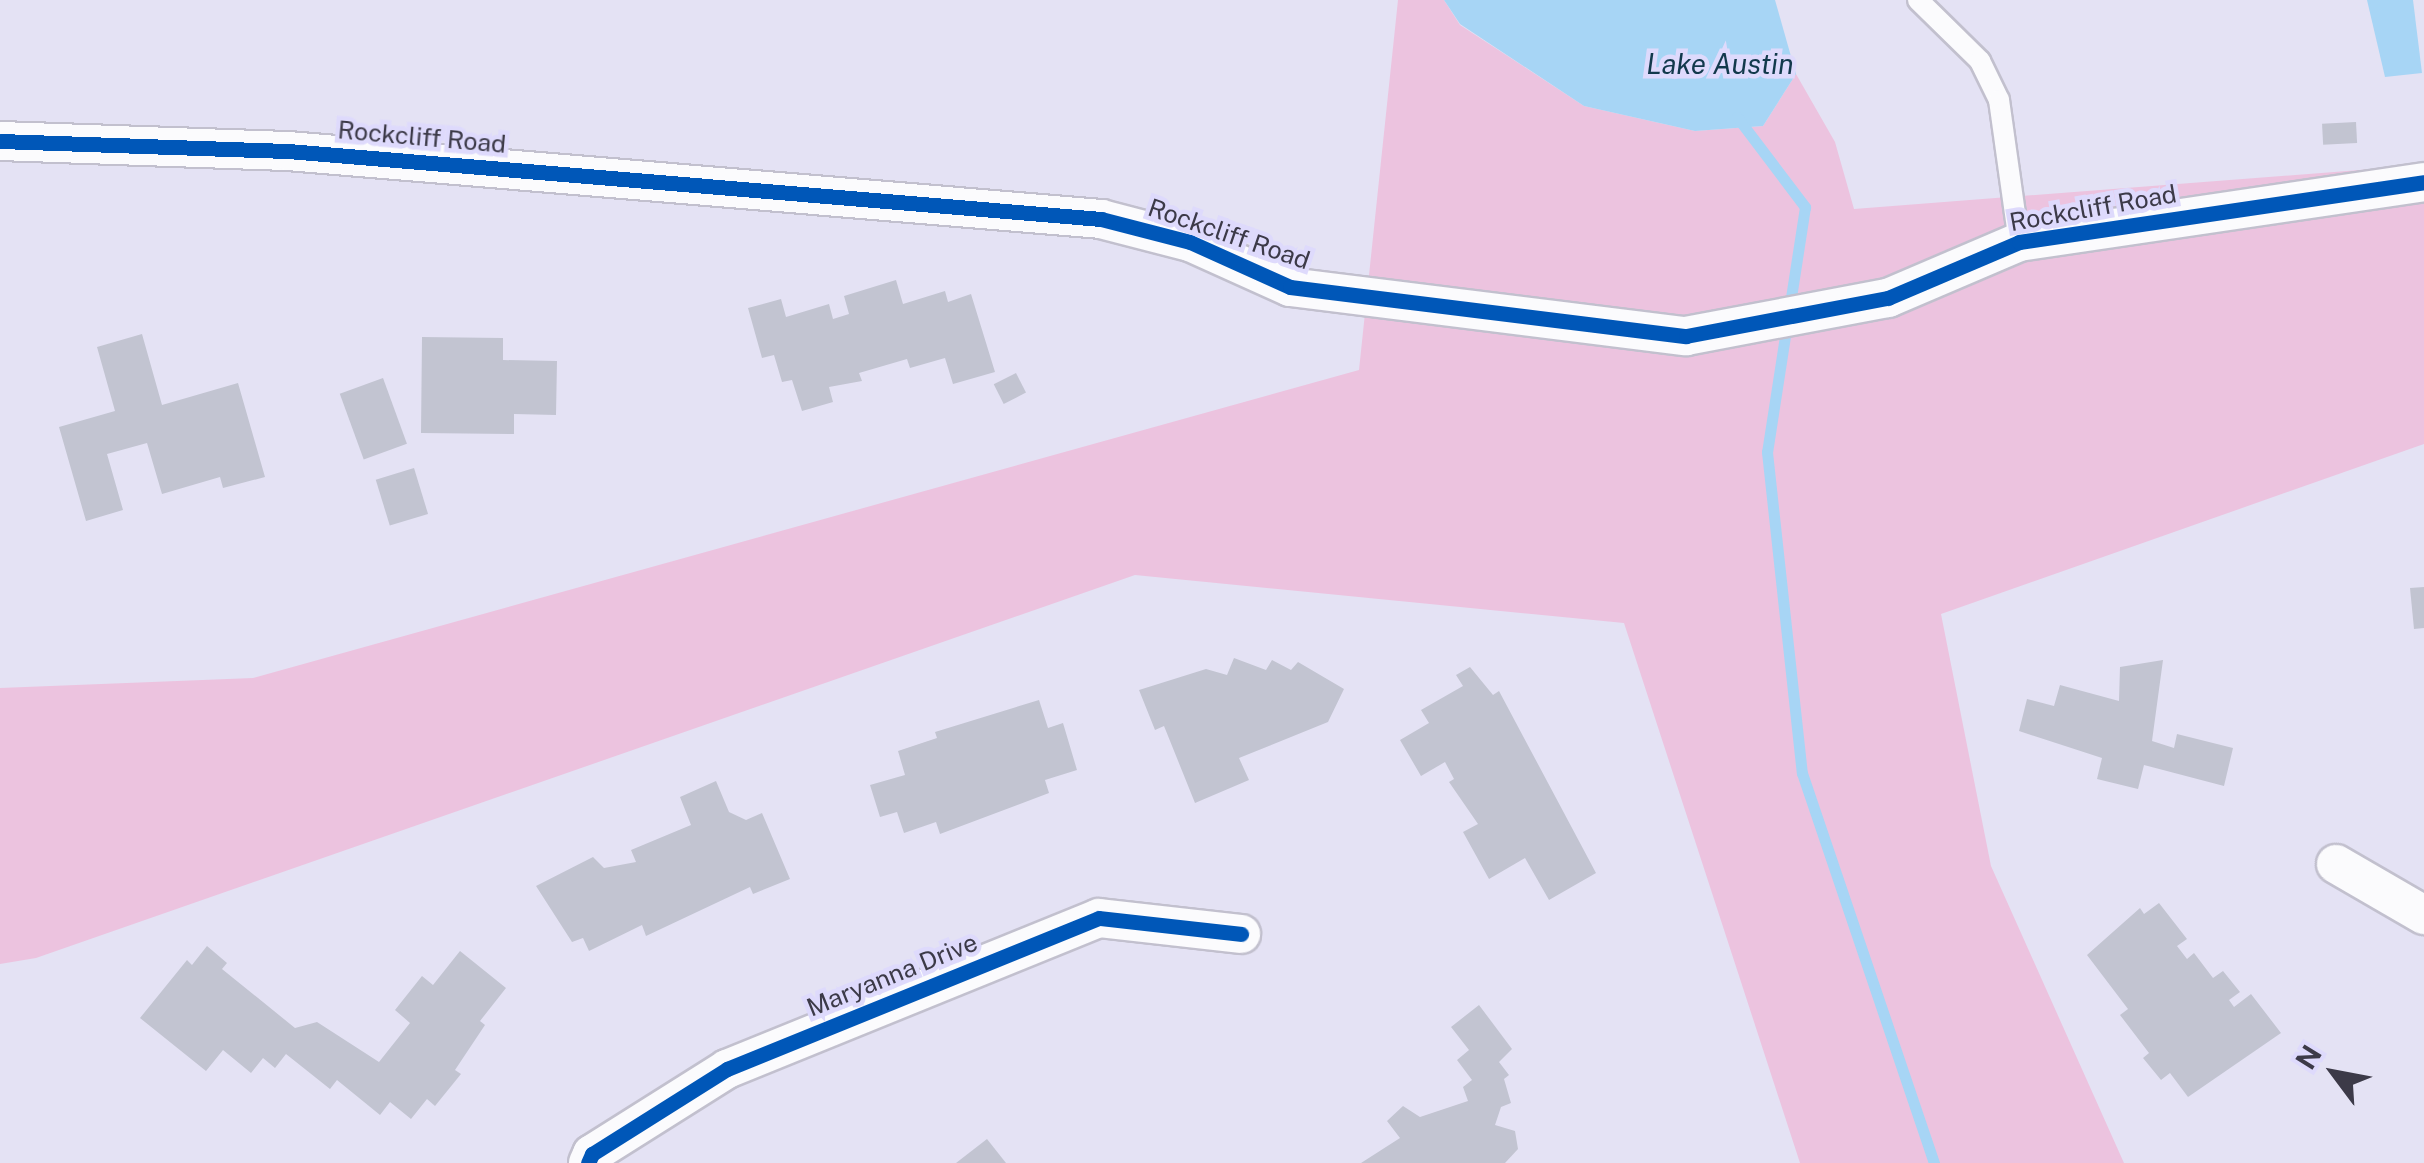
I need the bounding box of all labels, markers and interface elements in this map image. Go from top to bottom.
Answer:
water label: Lake Austin [1646,47,1794,81]
street label: Rockcliff Road [336,115,508,159]
street label: Rockcliff Road [2007,179,2179,237]
street label: Rockcliff Road [1144,192,1314,276]
street label: Maryanna Drive [802,927,982,1023]
north arrow [2284,1023,2384,1123]
text: N [2288,1039,2328,1075]

